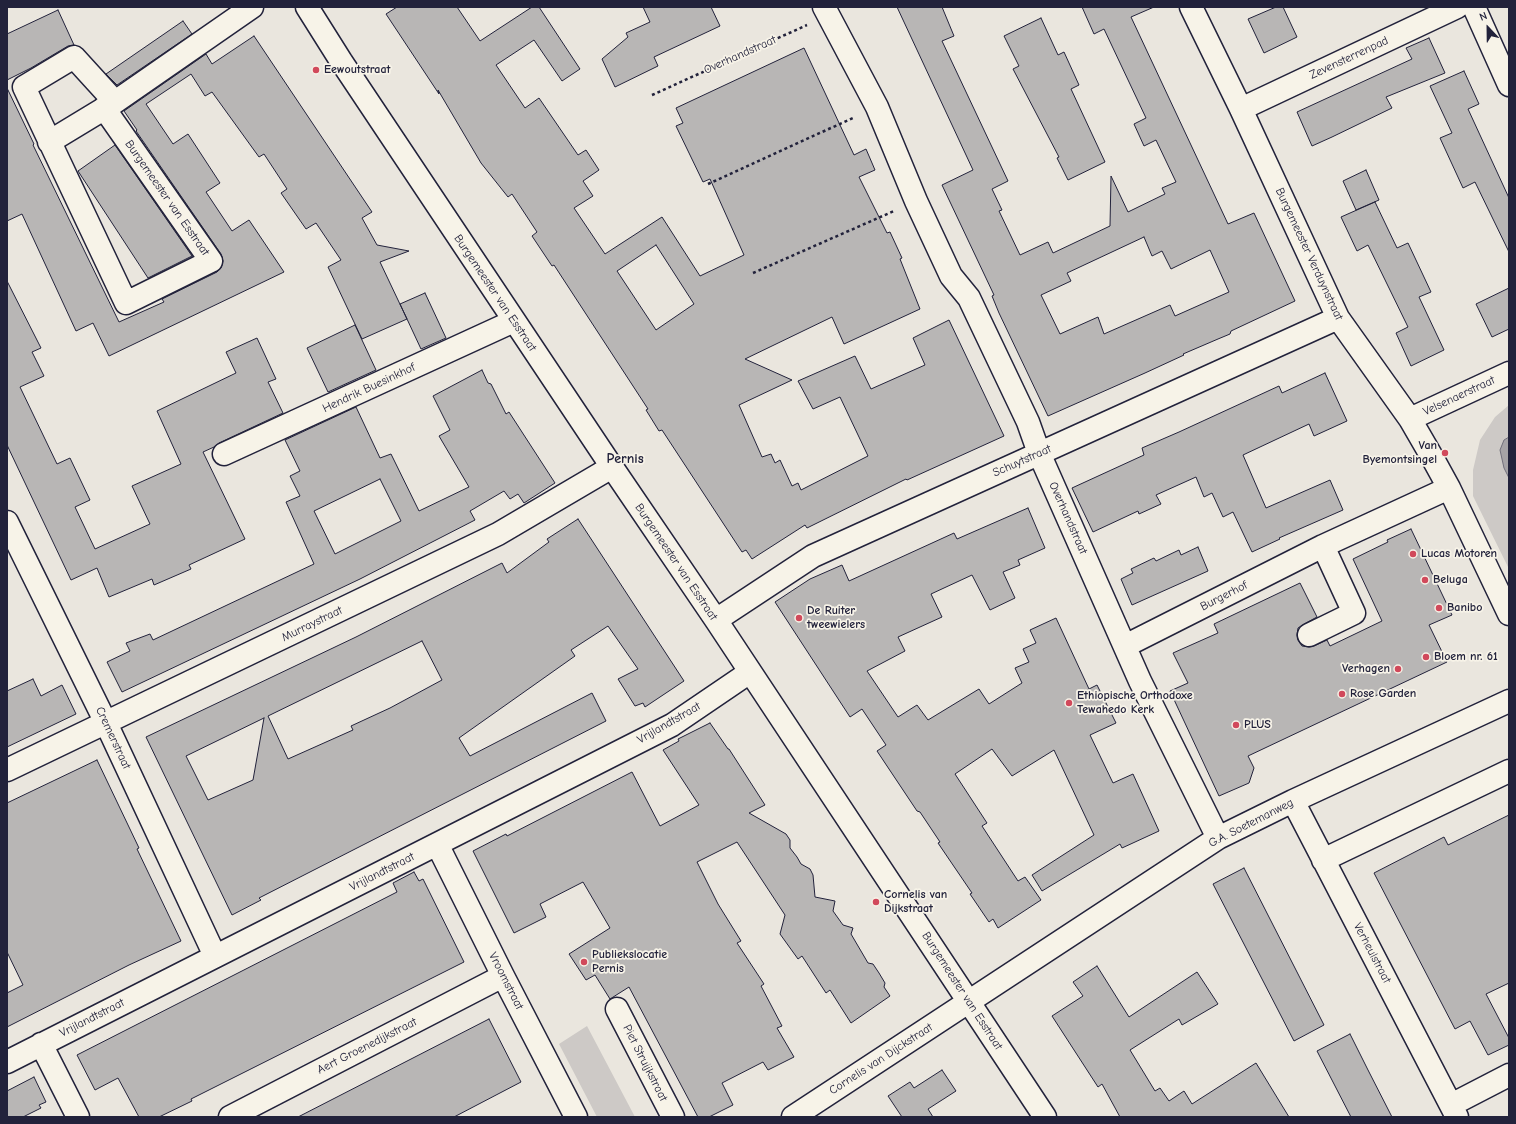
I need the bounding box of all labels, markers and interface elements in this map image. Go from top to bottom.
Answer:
north arrow [1468,8,1508,48]
text: N [1478,9,1489,24]
street label: Overhandstraat [702,33,778,77]
street label: Zevensterrenpad [1307,33,1391,83]
place label: Eewoutstraat [324,63,390,77]
marker: Eewoutstraat [311,65,321,75]
street label: Burgemeester van Esstraat [122,137,212,259]
street label: Burgemeester Verduynstraat [1272,185,1346,323]
street label: Burgemeester van Esstraat [451,232,539,354]
street label: Hendrik Buesinkhof [320,360,418,416]
street label: Velsenaerstraat [1421,373,1497,419]
place label: Van Byemontsingel [1362,439,1437,467]
street label: Schuytstraat [991,442,1053,480]
marker: Van Byemontsingel [1440,448,1450,458]
district label: Pernis [606,451,644,467]
street label: Overhandstraat [1046,480,1090,556]
street label: Burgemeester van Esstraat [632,501,720,623]
place label: Lucas Motoren [1421,547,1497,561]
marker: Lucas Motoren [1408,549,1418,559]
place label: Beluga [1433,573,1468,587]
marker: Beluga [1420,575,1430,585]
street label: Burgerhof [1198,578,1250,614]
place label: Banibo [1447,601,1482,615]
street label: Murraystraat [279,603,345,645]
marker: Banibo [1434,603,1444,613]
place label: De Ruiter tweewielers [807,604,865,632]
marker: De Ruiter tweewielers [794,613,804,623]
place label: Bloem nr. 61 [1434,650,1498,664]
marker: Bloem nr. 61 [1421,652,1431,662]
place label: Verhagen [1342,662,1390,676]
marker: Verhagen [1393,664,1403,674]
place label: Rose Garden [1350,687,1416,701]
place label: Ethiopische Orthodoxe Tewahedo Kerk [1077,689,1193,717]
marker: Rose Garden [1337,689,1347,699]
marker: Ethiopische Orthodoxe Tewahedo Kerk [1064,698,1074,708]
street label: Vrijlandtstraat [635,699,703,747]
street label: Cremerstraat [92,704,134,772]
place label: PLUS [1244,718,1271,732]
marker: PLUS [1231,720,1241,730]
street label: G.A. Soetemanweg [1206,795,1296,851]
street label: Vrijlandtstraat [347,850,417,894]
place label: Cornelis van Dijkstraat [884,888,947,916]
marker: Cornelis van Dijkstraat [871,897,881,907]
street label: Verheulstraat [1350,920,1394,986]
street label: Burgemeester van Esstraat [918,929,1006,1053]
place label: Publiekslocatie Pernis [592,948,667,976]
street label: Vroomstraat [485,950,527,1012]
marker: Publiekslocatie Pernis [579,957,589,967]
street label: Vrijlandtstraat [57,996,127,1040]
street label: Aert Groenedijkstraat [315,1015,419,1077]
street label: Cornelis van Dijckstraat [827,1020,935,1098]
street label: Piet Struijkstraat [620,1022,670,1104]

